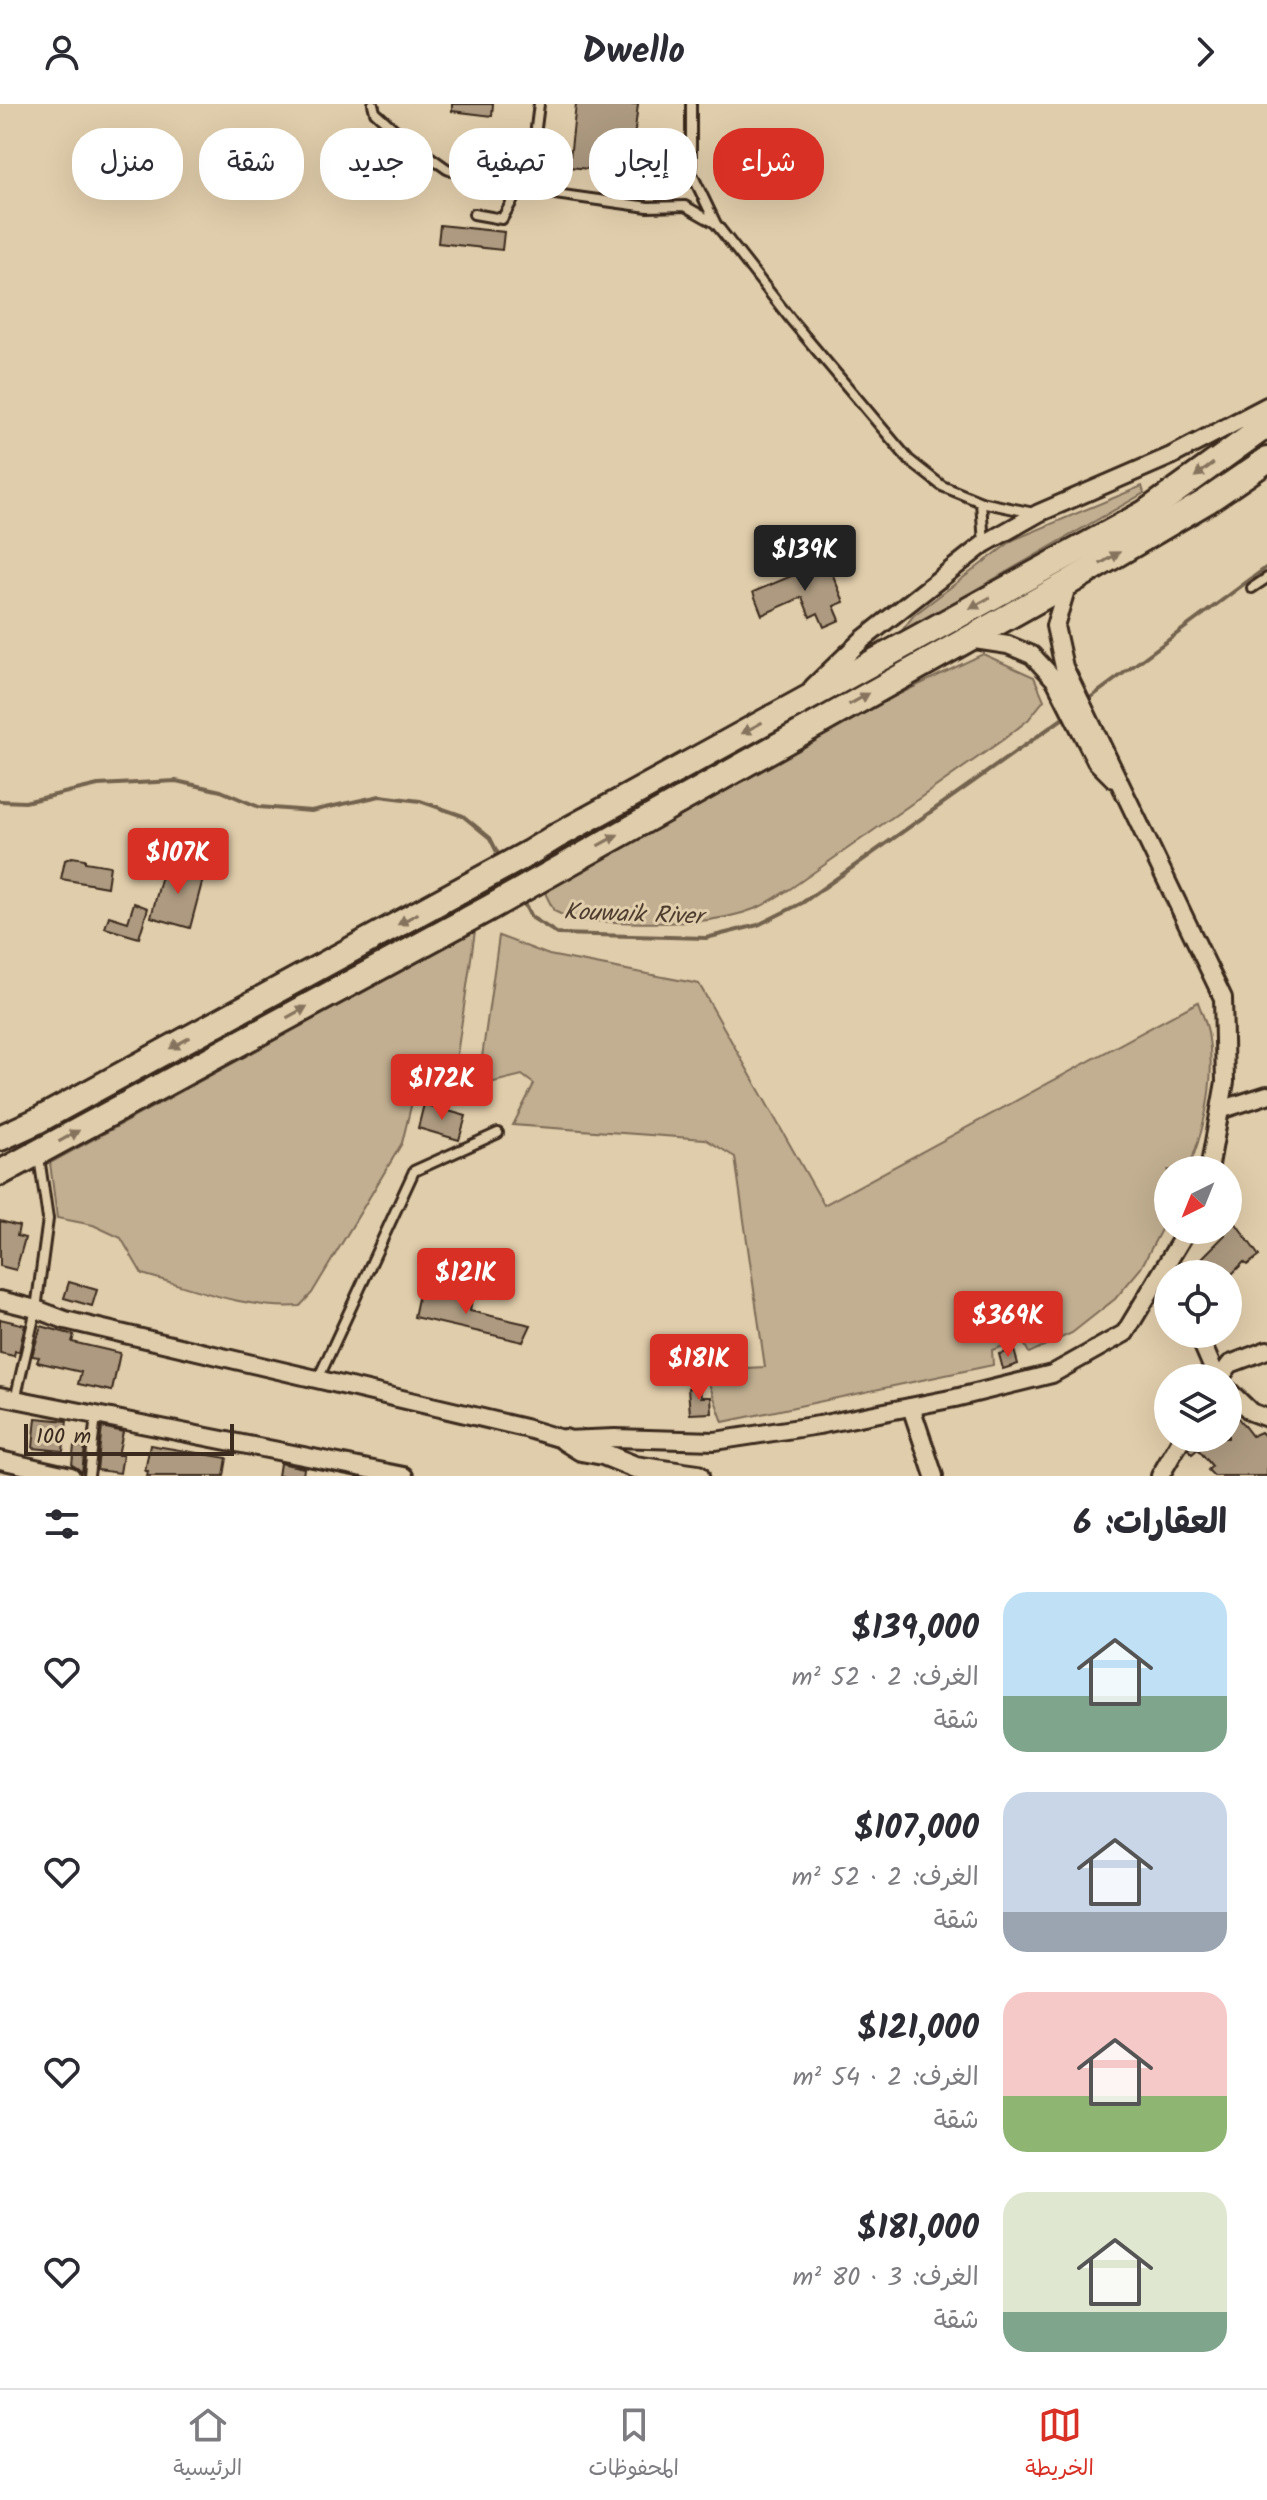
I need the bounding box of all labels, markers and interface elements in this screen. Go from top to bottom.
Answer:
text: Dwello [582,24,685,81]
icon: person [40,30,84,74]
icon: forward [1183,30,1227,74]
chip: منزل [72,128,183,200]
chip: شقة [199,128,304,200]
chip: جديد [320,128,433,200]
chip: تصفية [449,128,573,200]
chip: إيجار [589,128,697,200]
chip: شراء [713,128,824,200]
one-way arrow [1193,462,1214,478]
pin: $139K [749,525,861,593]
text: $139K [772,530,838,572]
one-way arrow [1099,551,1121,565]
one-way arrow [969,596,992,610]
one-way arrow [848,692,870,706]
one-way arrow [741,721,764,735]
pin: $107K [122,828,234,896]
text: $107K [146,833,210,875]
one-way arrow [597,833,619,847]
water label: Kouwaik River [563,893,708,937]
one-way arrow [397,912,420,926]
one-way arrow [286,1005,309,1019]
one-way arrow [169,1036,191,1050]
pin: $172K [386,1054,498,1122]
text: $172K [409,1059,475,1101]
one-way arrow [58,1130,80,1144]
north arrow [1154,1156,1242,1244]
map controls [1154,1156,1242,1452]
pin: $121K [410,1248,522,1316]
text: $121K [435,1253,497,1295]
button: locate [1154,1260,1242,1348]
pin: $369K [952,1291,1064,1359]
text: $369K [972,1296,1044,1338]
pin: $181K [643,1334,755,1402]
text: $181K [668,1339,730,1381]
button: layers [1154,1364,1242,1452]
scale bar [24,1420,234,1456]
text: 100 m [36,1420,91,1455]
text: العقارات: 6 [1073,1497,1227,1551]
icon: filters [40,1502,84,1546]
text: $139,000 [852,1602,979,1656]
icon: home [1067,1624,1163,1720]
icon: heart [40,1650,84,1694]
text: الغرف: 2 · 52 m² [792,1657,979,1699]
text: شقة [934,1700,979,1742]
text: $107,000 [854,1802,979,1856]
icon: home [1067,1824,1163,1920]
icon: heart [40,1850,84,1894]
text: الغرف: 2 · 52 m² [792,1857,979,1899]
text: شقة [934,1900,979,1942]
text: $121,000 [857,2002,979,2056]
icon: home [1067,2024,1163,2120]
icon: heart [40,2050,84,2094]
text: الغرف: 2 · 54 m² [793,2057,979,2099]
text: شقة [934,2100,979,2142]
text: $181,000 [857,2202,979,2256]
icon: home [1067,2224,1163,2320]
icon: heart [40,2250,84,2294]
text: الغرف: 3 · 80 m² [793,2257,979,2299]
text: شقة [934,2300,979,2342]
tab: الرئيسية [173,2403,242,2487]
tab: المحفوظات [588,2403,679,2487]
tab: الخريطة [1025,2403,1094,2487]

